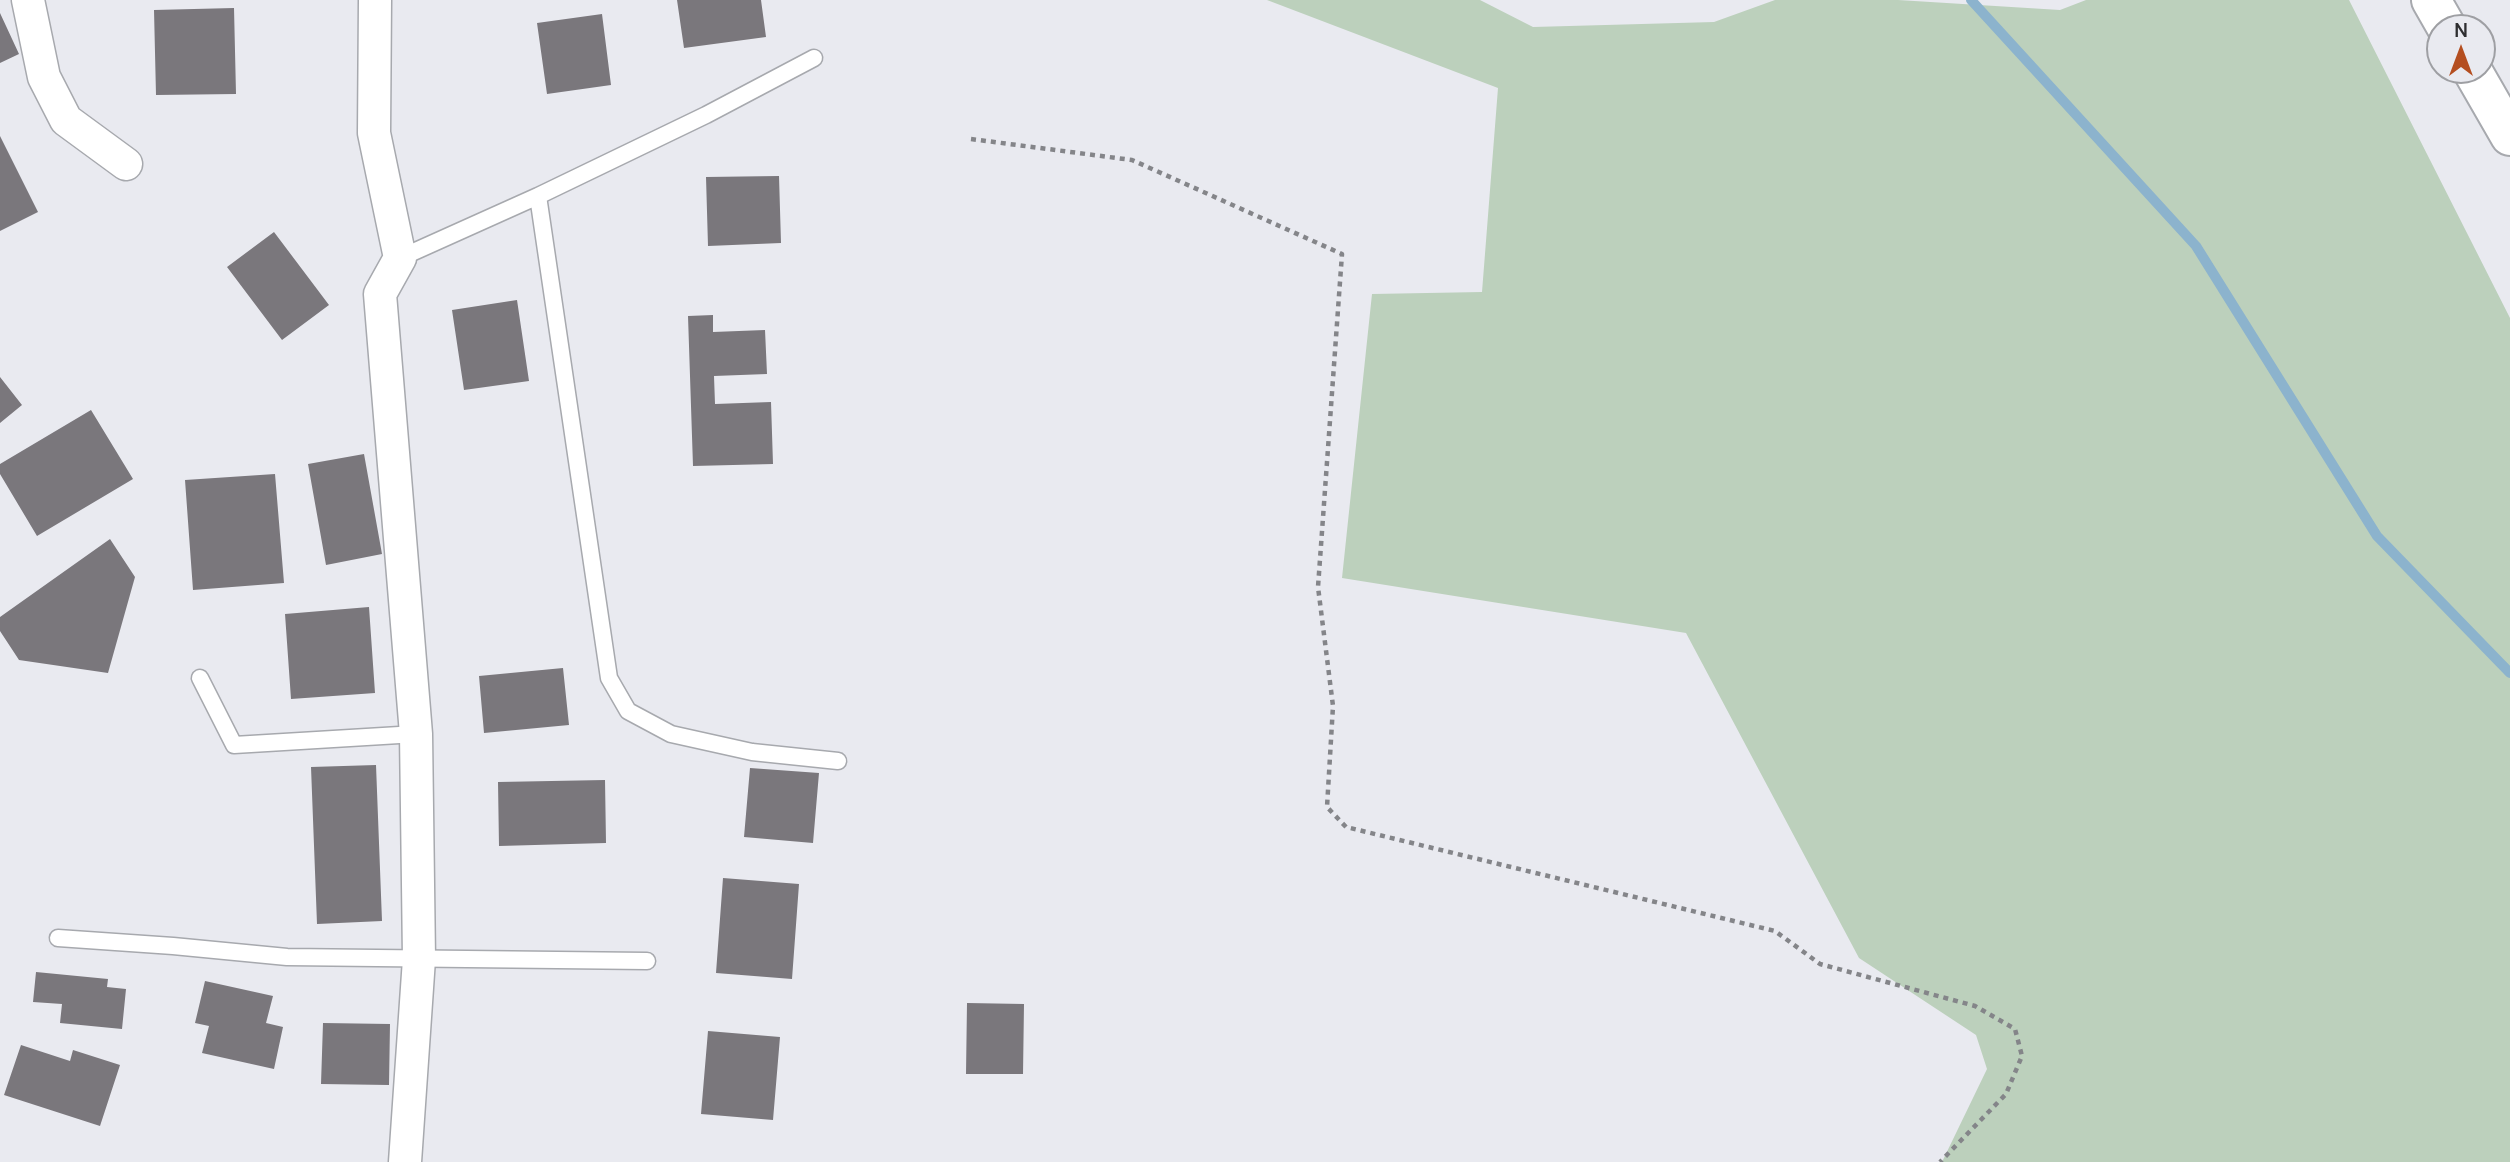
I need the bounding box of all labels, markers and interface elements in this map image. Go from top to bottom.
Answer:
north arrow [2426,14,2496,84]
text: N [2454,17,2468,43]

